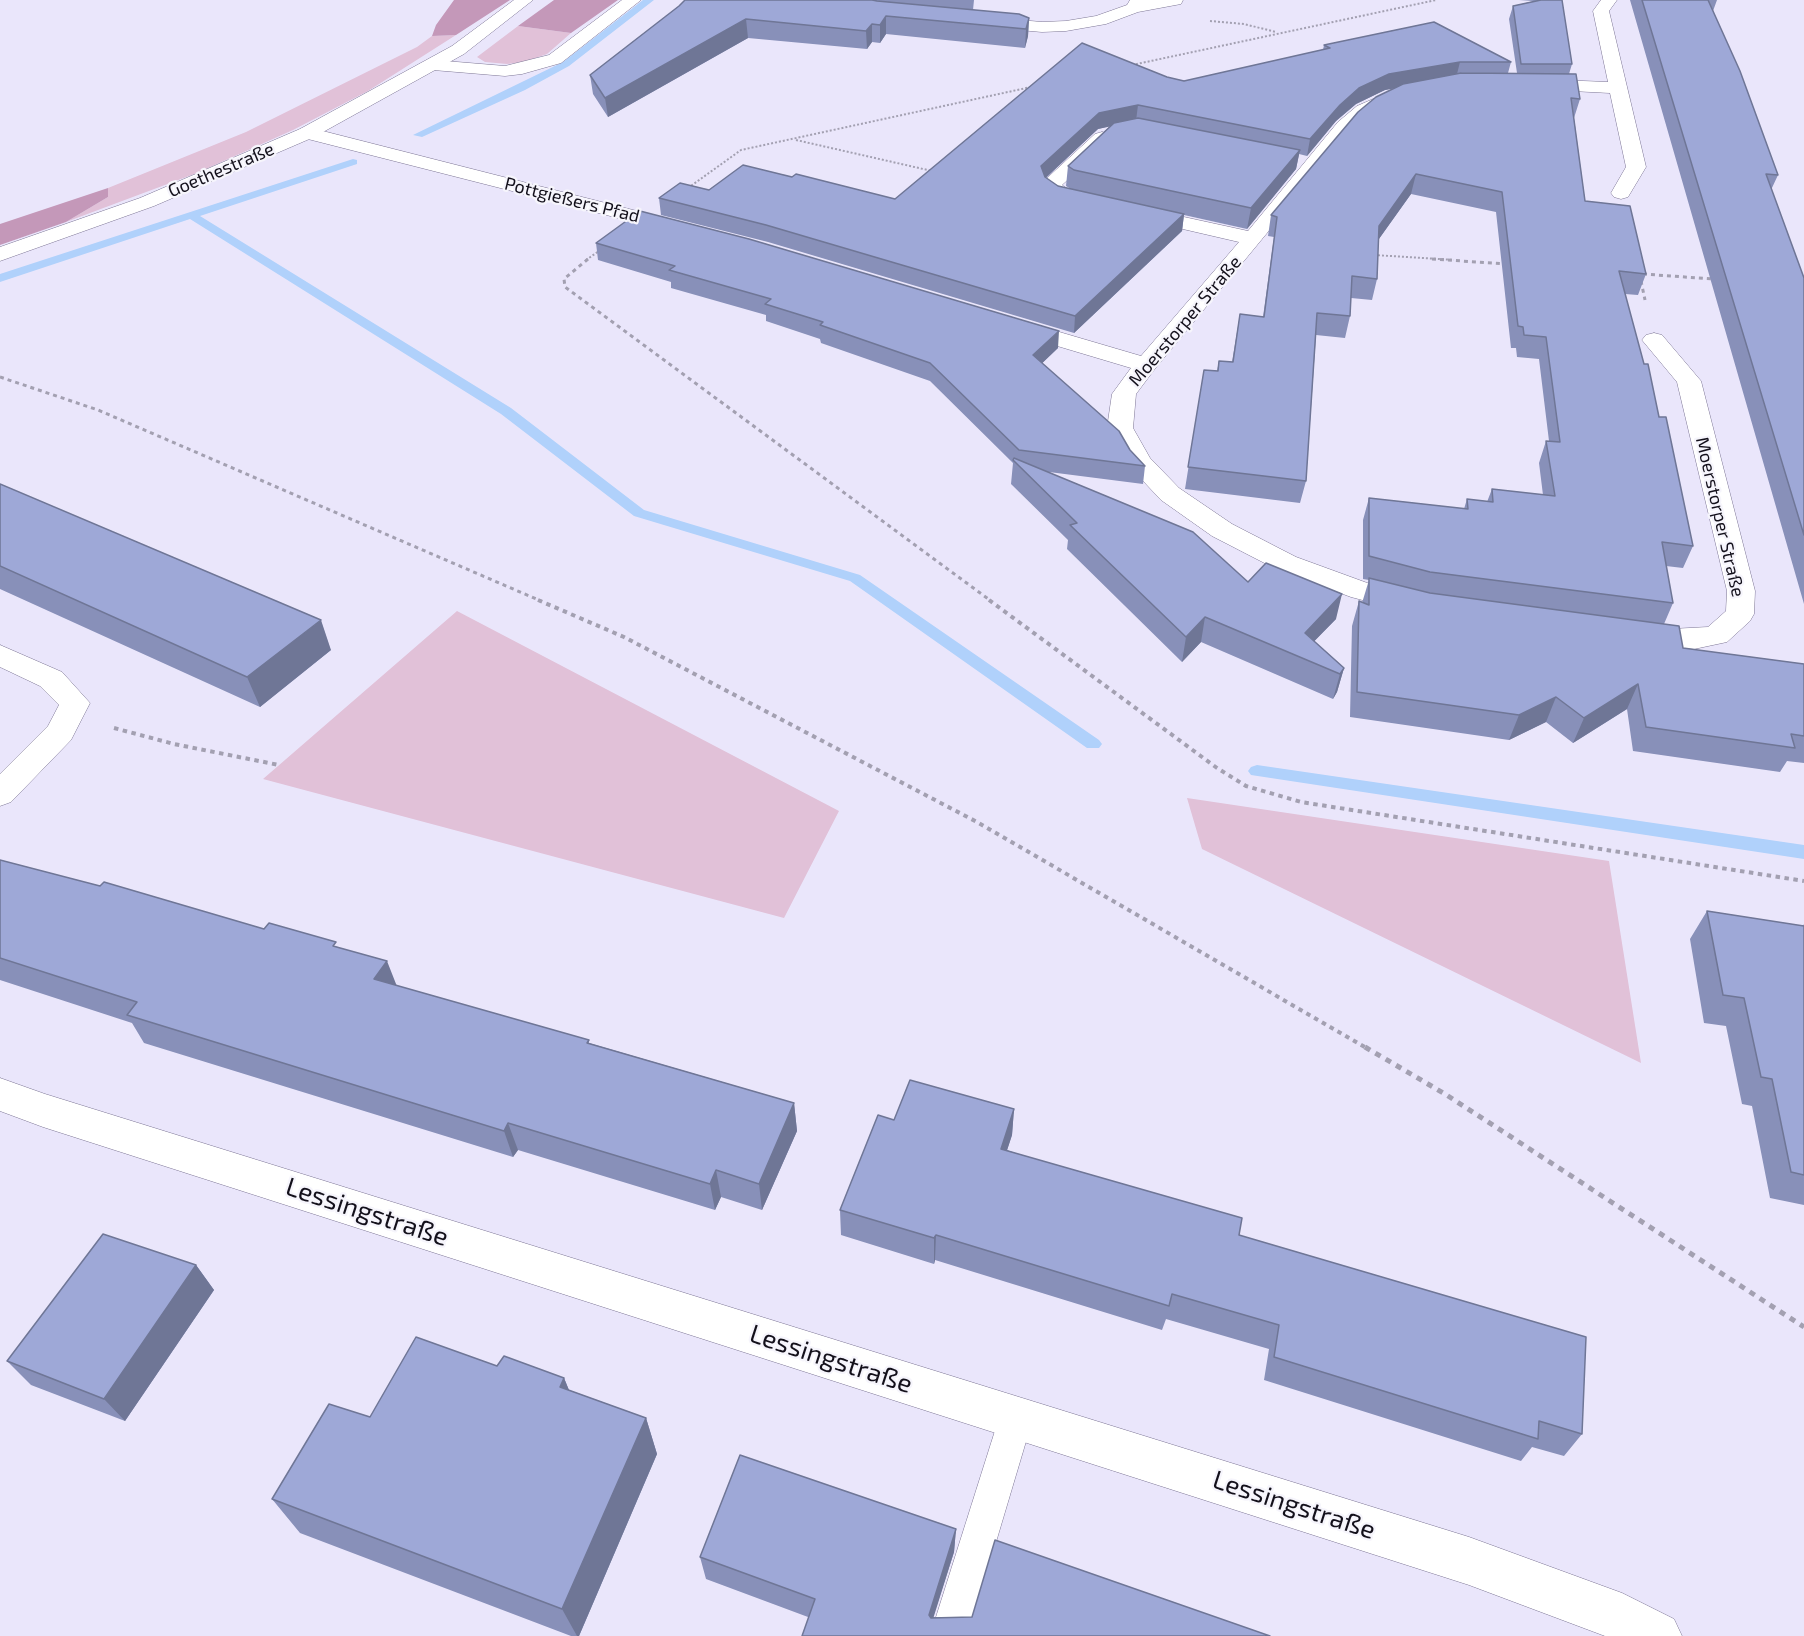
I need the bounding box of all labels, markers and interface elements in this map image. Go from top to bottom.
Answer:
street label: Goethestraße [165,138,277,202]
street label: Pottgießers Pfad [502,173,642,227]
street label: Moerstorper Straße [1124,251,1246,391]
street label: Moerstorper Straße [1691,435,1749,599]
street label: Lessingstraße [282,1171,452,1253]
street label: Lessingstraße [746,1318,916,1400]
street label: Lessingstraße [1209,1464,1379,1546]

